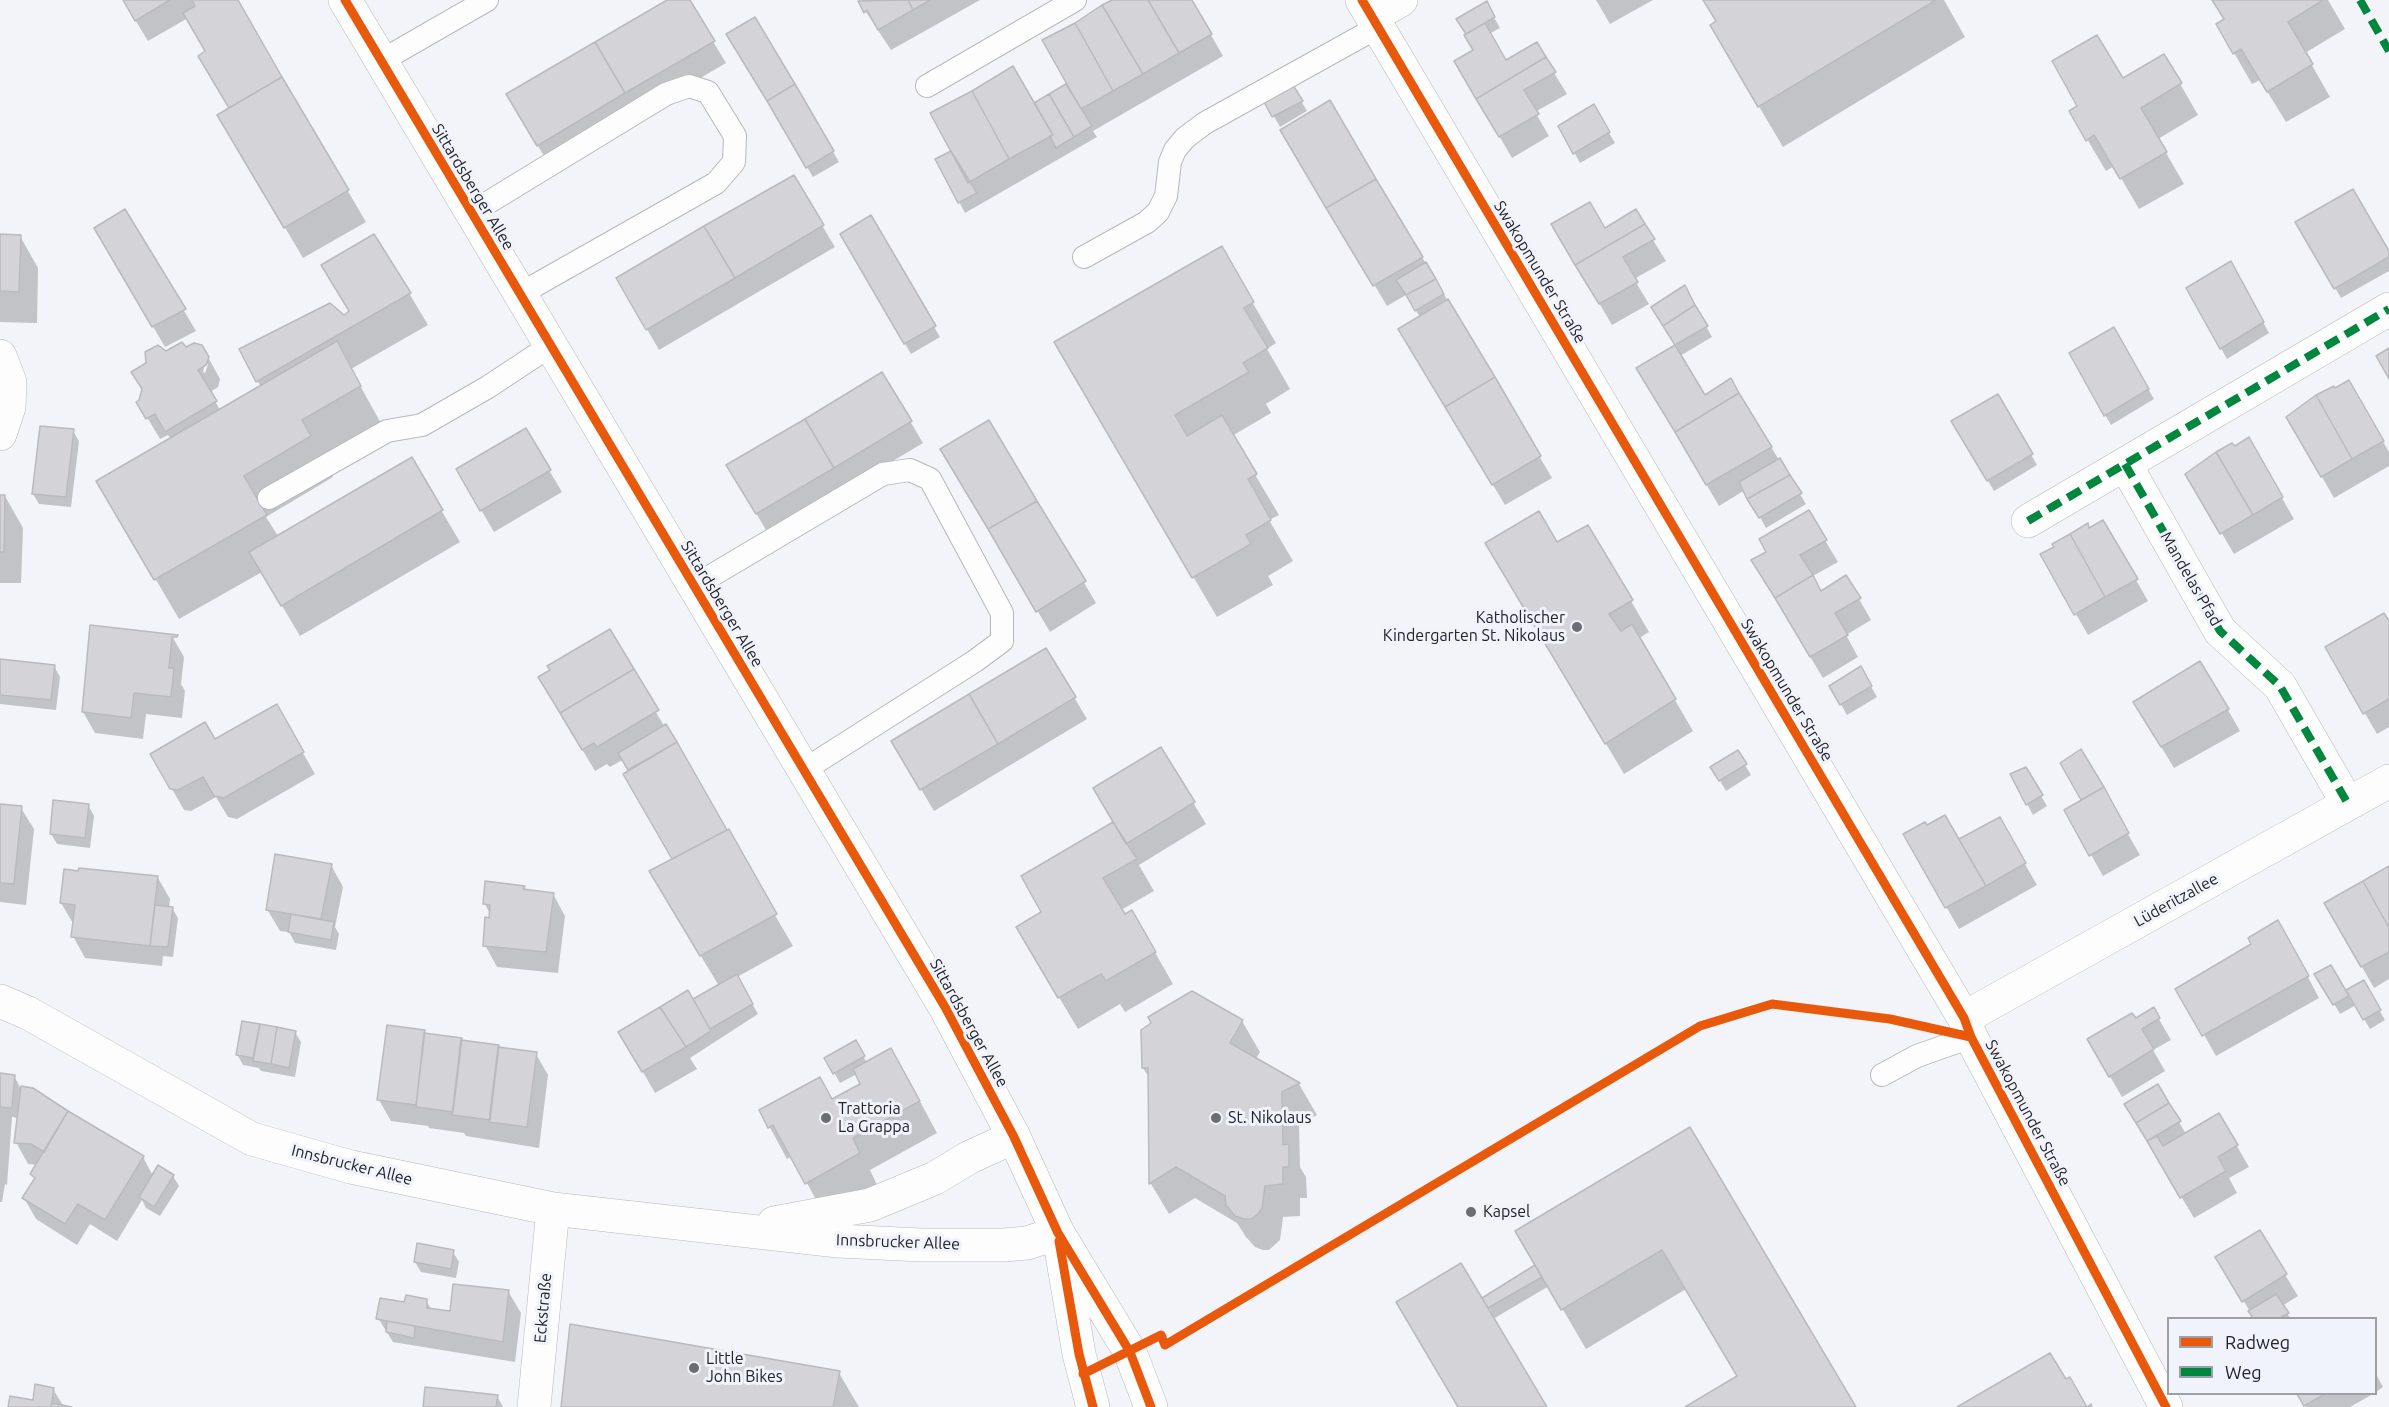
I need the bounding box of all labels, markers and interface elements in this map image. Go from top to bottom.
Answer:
street label: Sittardsberger Allee [428,120,518,254]
street label: Swakopmunder Straße [1490,197,1590,347]
street label: Mandelas Pfad [2156,528,2226,630]
street label: Sittardsberger Allee [677,537,767,671]
place label: Katholischer Kindergarten St. Nikolaus [1383,608,1565,646]
street label: Swakopmunder Straße [1737,615,1837,765]
marker: Katholischer Kindergarten St. Nikolaus [1570,620,1584,634]
street label: Lüderitzallee [2131,869,2221,931]
street label: Sittardsberger Allee [926,955,1012,1091]
street label: Swakopmunder Straße [1981,1037,2075,1189]
place label: Trattoria La Grappa [838,1099,910,1137]
place label: St. Nikolaus [1228,1108,1311,1128]
marker: Trattoria La Grappa [819,1111,833,1125]
marker: St. Nikolaus [1209,1111,1223,1125]
street label: Innsbrucker Allee [289,1141,415,1189]
place label: Kapsel [1483,1202,1530,1222]
marker: Kapsel [1464,1205,1478,1219]
street label: Innsbrucker Allee [836,1230,960,1254]
street label: Eckstraße [530,1272,556,1344]
legend [2167,1317,2377,1395]
text: Radweg [2225,1332,2290,1352]
place label: Little John Bikes [706,1349,783,1387]
marker: Little John Bikes [687,1361,701,1375]
text: Weg [2225,1362,2262,1382]

